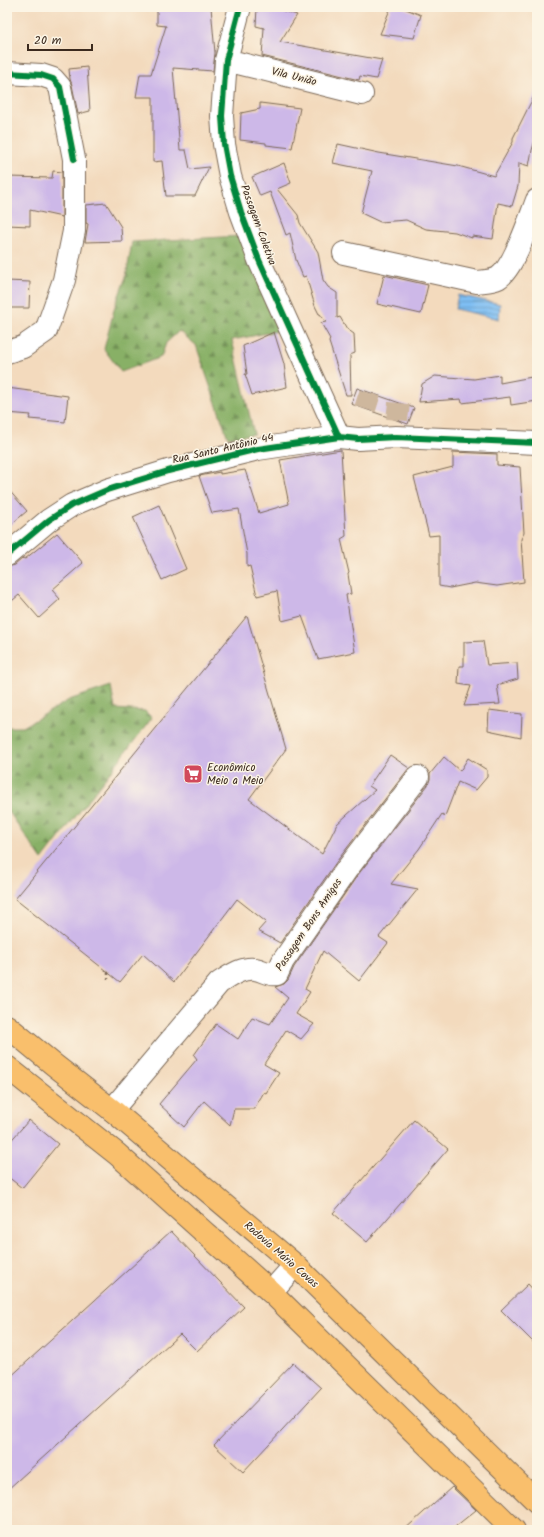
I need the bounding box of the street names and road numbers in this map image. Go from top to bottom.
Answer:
street label: Vila União [270,63,318,91]
street label: Passagem Coletiva [235,182,281,268]
street label: Rua Santo Antônio 44 [171,429,275,469]
street label: Passagem Bons Amigos [271,875,347,975]
street label: Rodovia Mário Covas [240,1217,323,1293]

